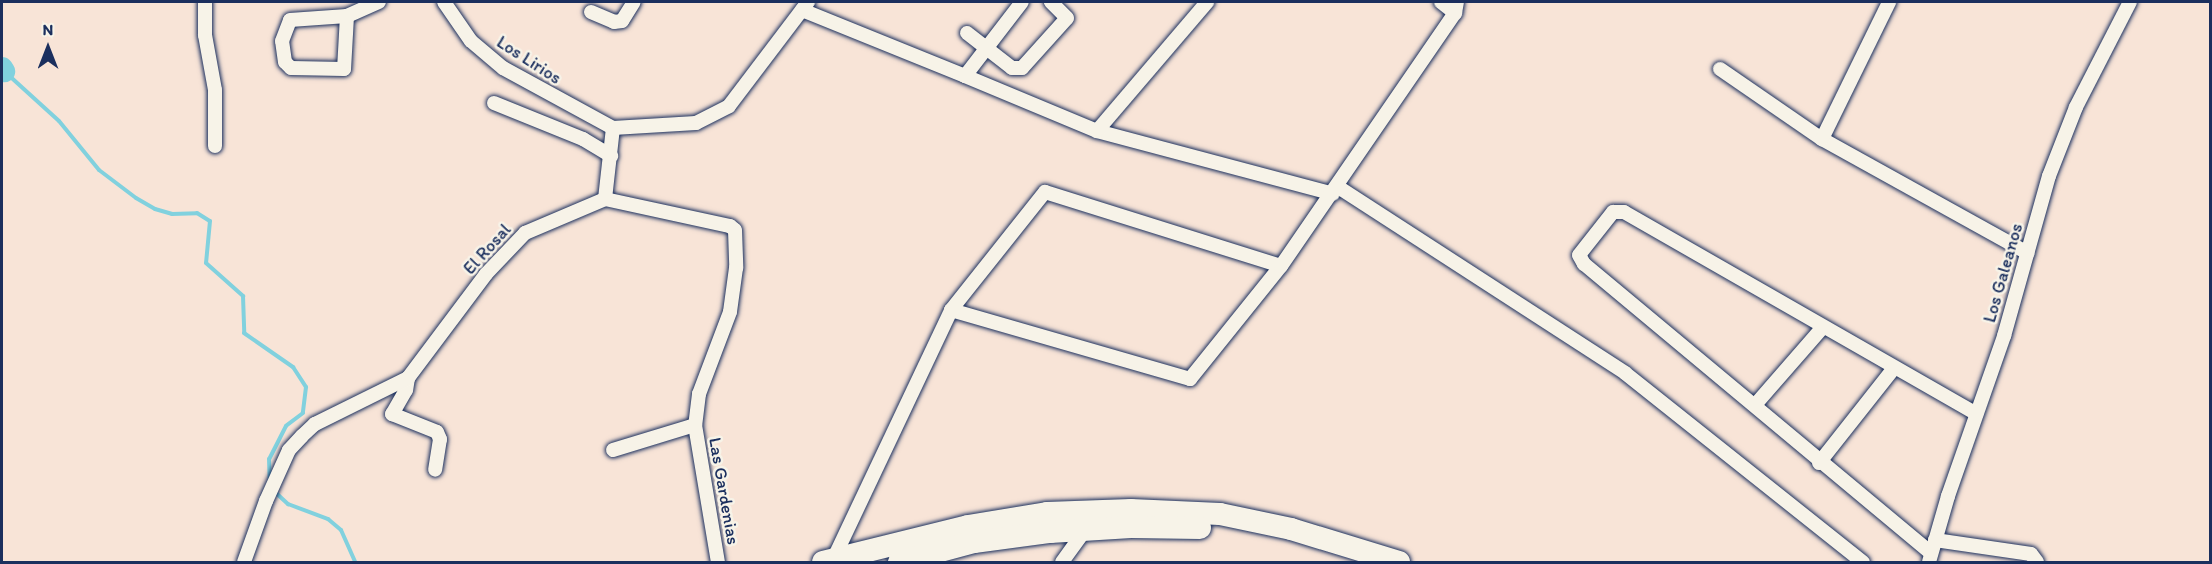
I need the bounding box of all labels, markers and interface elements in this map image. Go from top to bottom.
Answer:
north arrow [18,18,78,78]
text: N [43,20,53,39]
street label: Los Lirios [493,31,565,89]
street label: El Rosal [459,219,515,279]
street label: Los Galeanos [1979,221,2027,325]
street label: Las Gardenias [704,435,744,547]

